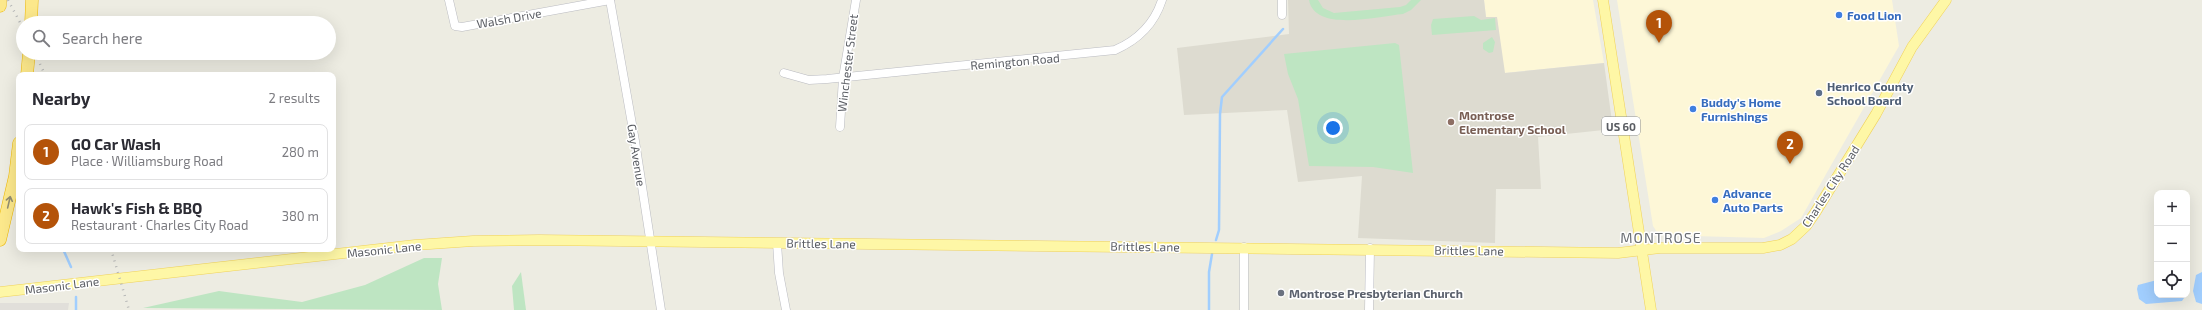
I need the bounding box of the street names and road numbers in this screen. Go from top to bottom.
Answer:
street label: Walsh Drive [475,5,543,31]
street label: Winchester Street [834,13,860,113]
street label: Remington Road [970,50,1060,72]
road number: US 60 [1602,117,1640,135]
street label: Gay Avenue [625,123,649,187]
street label: Charles City Road [1798,142,1862,230]
street label: Brittles Lane [786,235,856,251]
street label: Masonic Lane [346,238,422,260]
street label: Brittles Lane [1110,238,1180,254]
street label: Brittles Lane [1434,242,1504,258]
street label: Masonic Lane [24,274,100,296]

